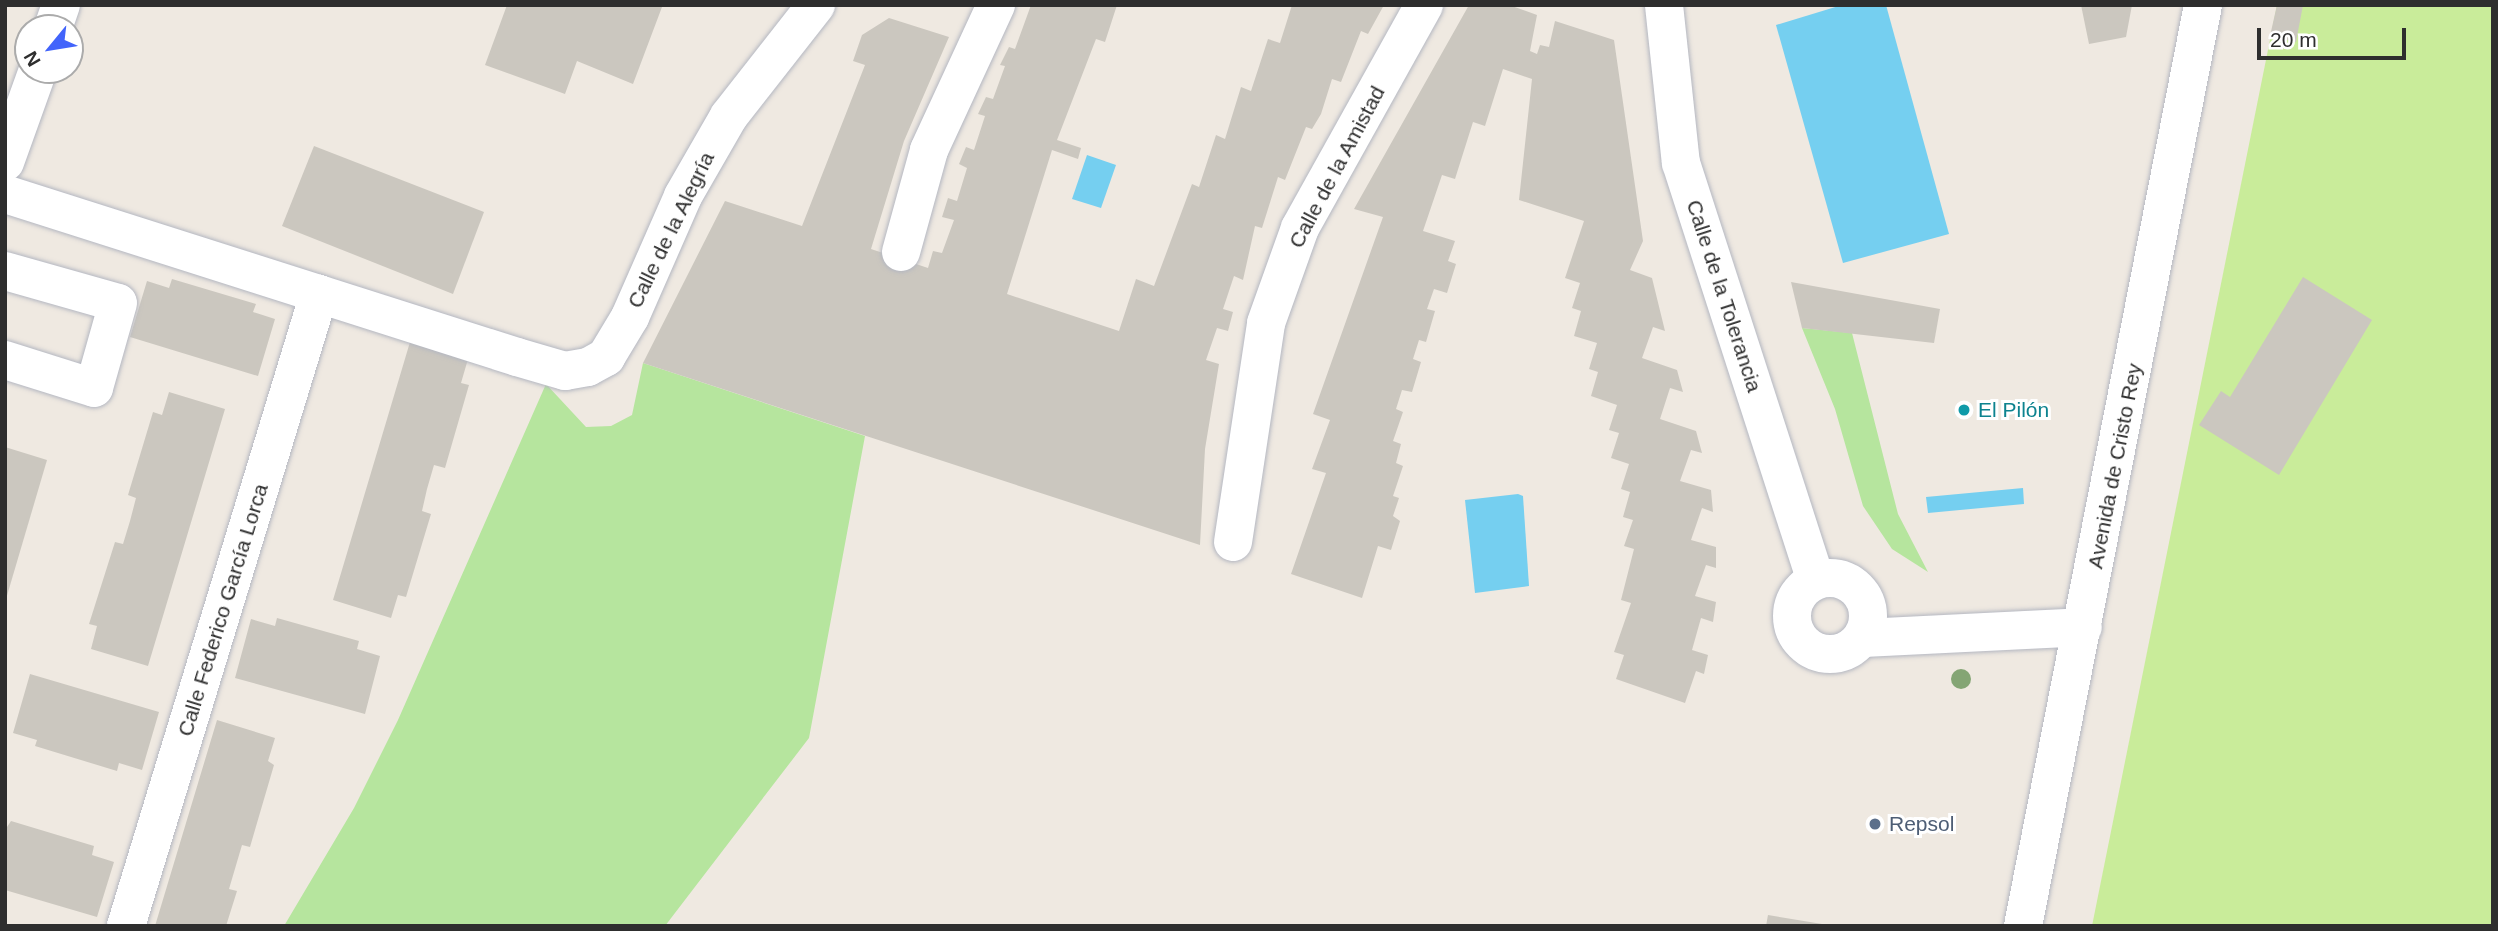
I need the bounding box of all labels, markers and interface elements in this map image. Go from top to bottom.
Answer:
north arrow [14,14,84,84]
scale bar [2260,14,2409,58]
text: 20 m [2270,28,2317,51]
text: N [20,48,45,70]
street label: Calle de la Amistad [1283,81,1391,253]
street label: Calle de la Alegría [622,147,720,313]
street label: Calle de la Tolerancia [1681,197,1767,395]
street label: Avenida de Cristo Rey [2083,361,2147,571]
place label: El Pilón [1978,397,2049,423]
marker: El Pilón [1956,402,1972,418]
street label: Calle Federico García Lorca [173,481,273,739]
place label: Repsol [1889,811,1954,837]
marker: Repsol [1867,816,1883,832]

